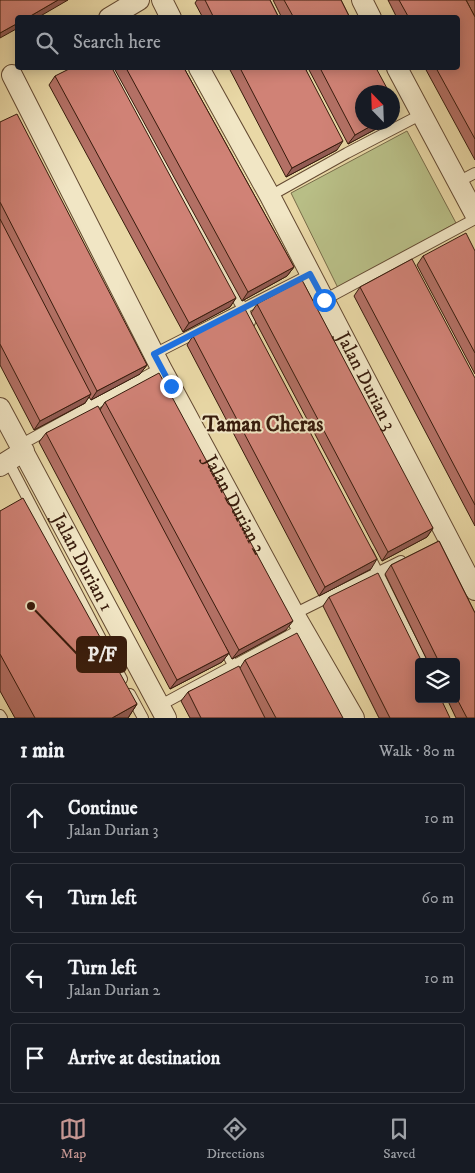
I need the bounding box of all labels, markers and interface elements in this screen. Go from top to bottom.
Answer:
search box [15,15,460,70]
icon: search [33,29,61,57]
text: Search here [73,31,161,54]
north arrow [355,85,400,130]
route start [313,289,336,312]
street label: Jalan Durian 3 [330,326,401,434]
route end [160,375,183,398]
district label: Taman Cheras [202,412,323,438]
street label: Jalan Durian 2 [198,449,271,559]
street label: Jalan Durian 1 [46,508,118,615]
callout: P/F [77,637,126,672]
text: P/F [87,643,117,668]
map controls [415,658,460,703]
button: layers [415,658,460,703]
text: 1 min [20,738,64,764]
text: Walk · 80 m [379,741,455,761]
text: Continue [68,797,138,820]
icon: ahead [21,804,49,832]
text: 10 m [424,808,454,828]
text: Jalan Durian 3 [68,820,159,840]
icon: left [21,884,49,912]
text: Turn left [68,887,137,910]
text: 60 m [422,888,454,908]
text: Turn left [68,957,137,980]
icon: left [21,964,49,992]
text: 10 m [424,968,454,988]
text: Jalan Durian 2 [68,980,160,1000]
icon: arrive [21,1044,49,1072]
text: Arrive at destination [68,1047,220,1070]
tab: Map [59,1115,87,1163]
tab: Directions [206,1115,264,1163]
tab: Saved [383,1115,416,1163]

